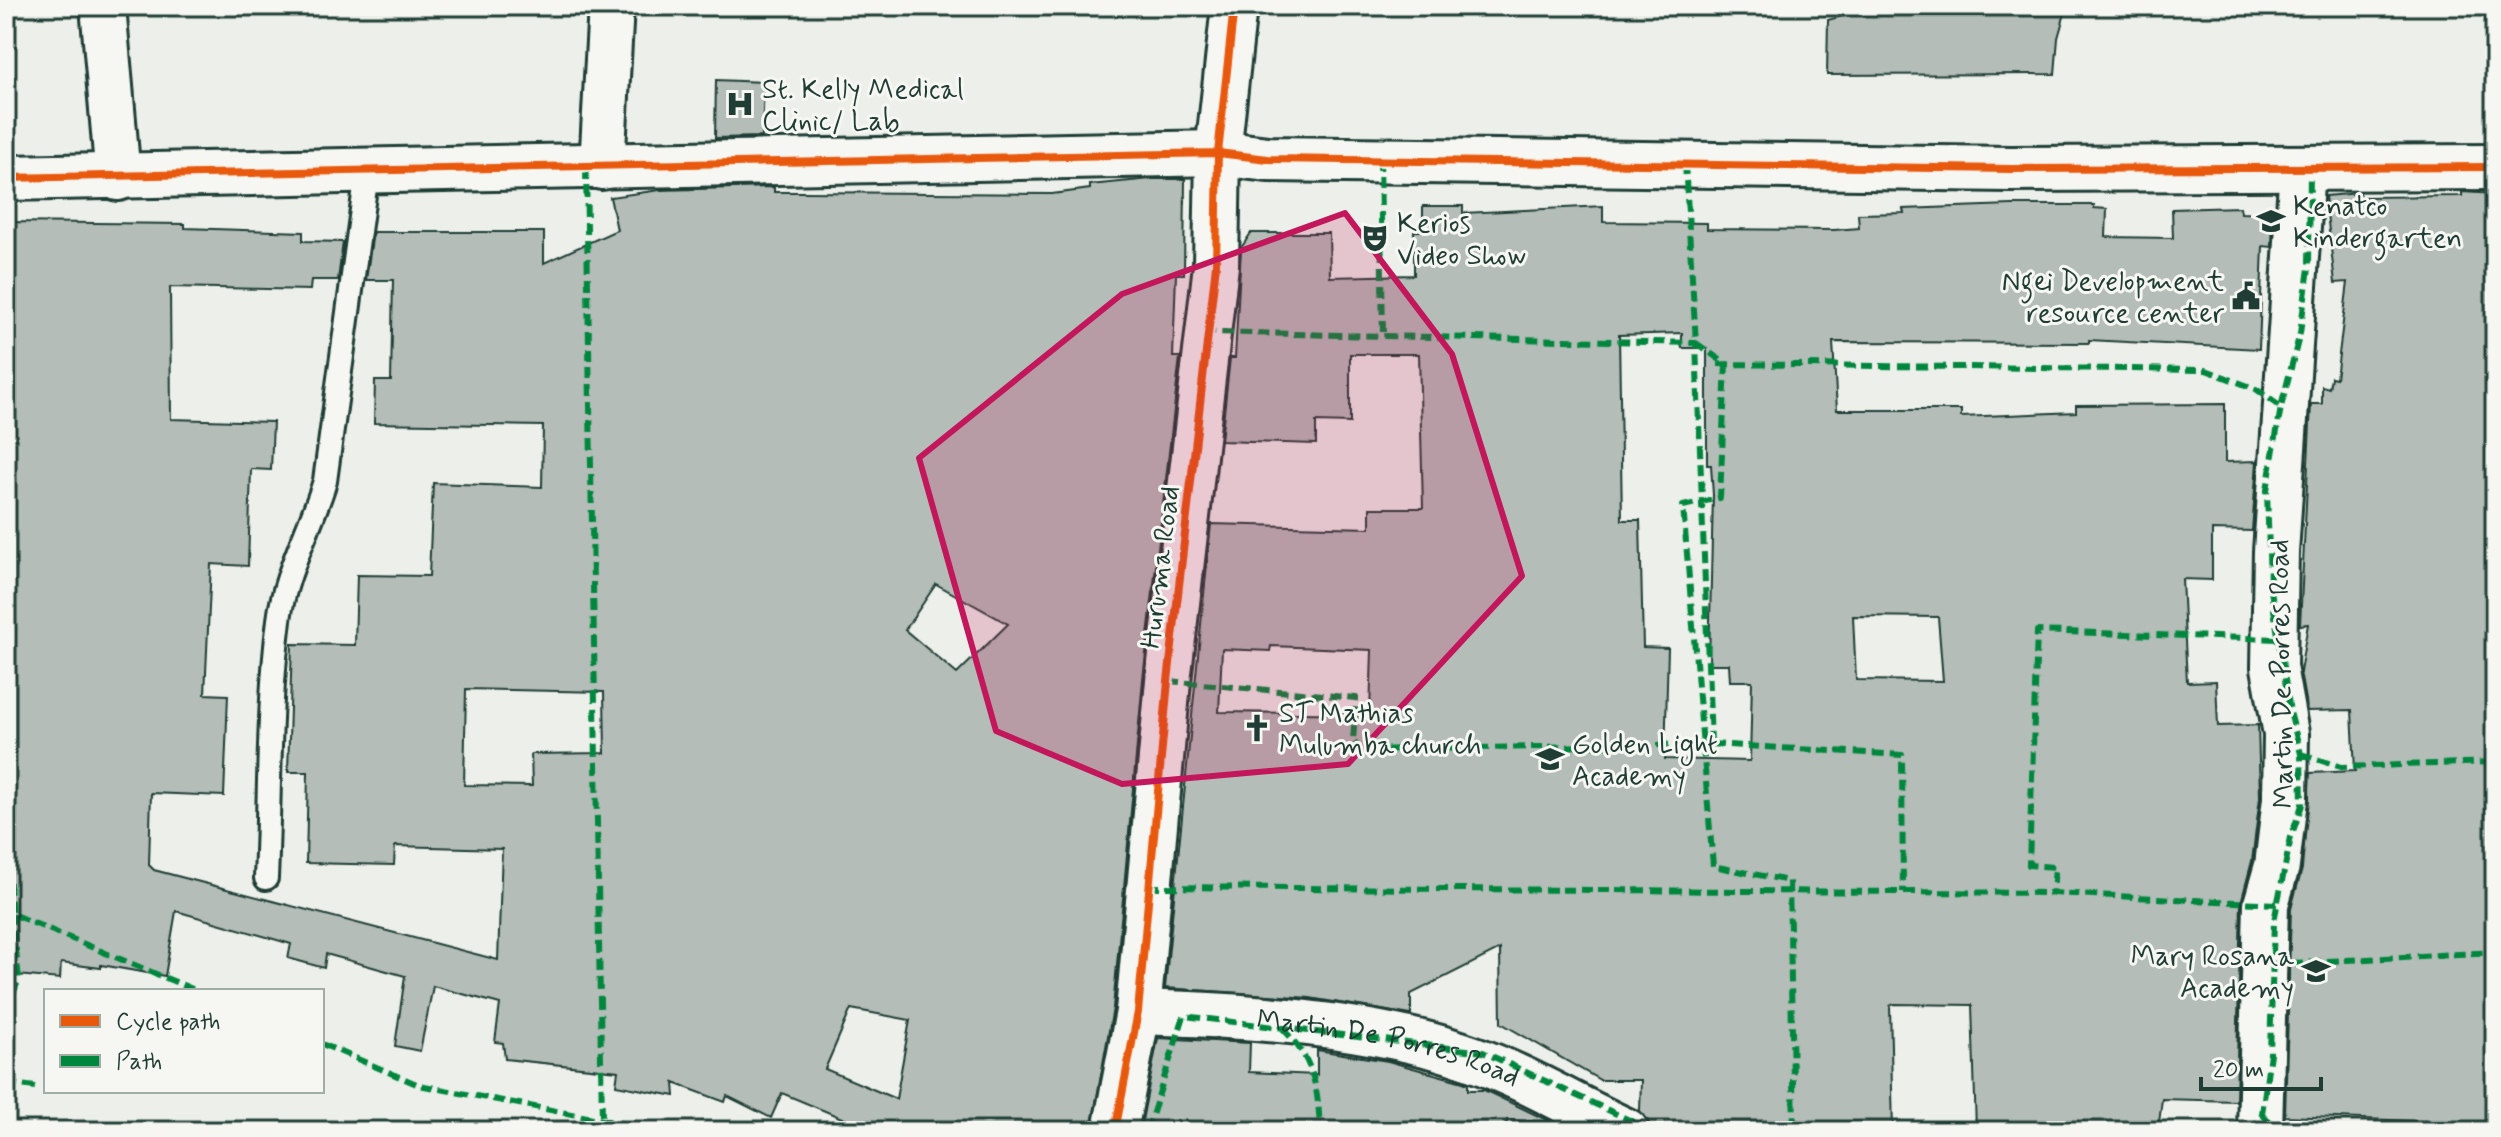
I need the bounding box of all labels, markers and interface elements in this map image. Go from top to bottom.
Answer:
place label: St. Kelly Medical Clinic/ Lab [762,72,964,141]
hospital icon: St. Kelly Medical Clinic/ Lab [725,89,755,119]
place label: Kenatco Kindergarten [2293,189,2462,261]
place label: Kerios Video Show [1397,206,1526,275]
school or university icon: Kenatco Kindergarten [2256,206,2286,236]
theatre icon: Kerios Video Show [1360,223,1390,253]
place label: Ngei Development resource center [2002,264,2225,333]
public building icon: Ngei Development resource center [2231,281,2261,311]
street label: Huruma Road [1133,484,1190,651]
street label: Martin De Porres Road [2262,539,2303,809]
place label: ST Mathias Mulumba church [1279,696,1481,765]
church icon: ST Mathias Mulumba church [1242,713,1272,743]
place label: Golden Light Academy [1572,727,1718,796]
school or university icon: Golden Light Academy [1535,744,1565,774]
place label: Mary Rosana Academy [2131,939,2294,1008]
school or university icon: Mary Rosana Academy [2301,956,2331,986]
legend [44,989,324,1093]
street label: Martin De Porres Road [1255,1002,1525,1097]
text: Cycle path [116,1007,221,1038]
scale bar [2201,1041,2321,1091]
text: Path [116,1047,162,1078]
text: 20 m [2213,1055,2264,1086]

